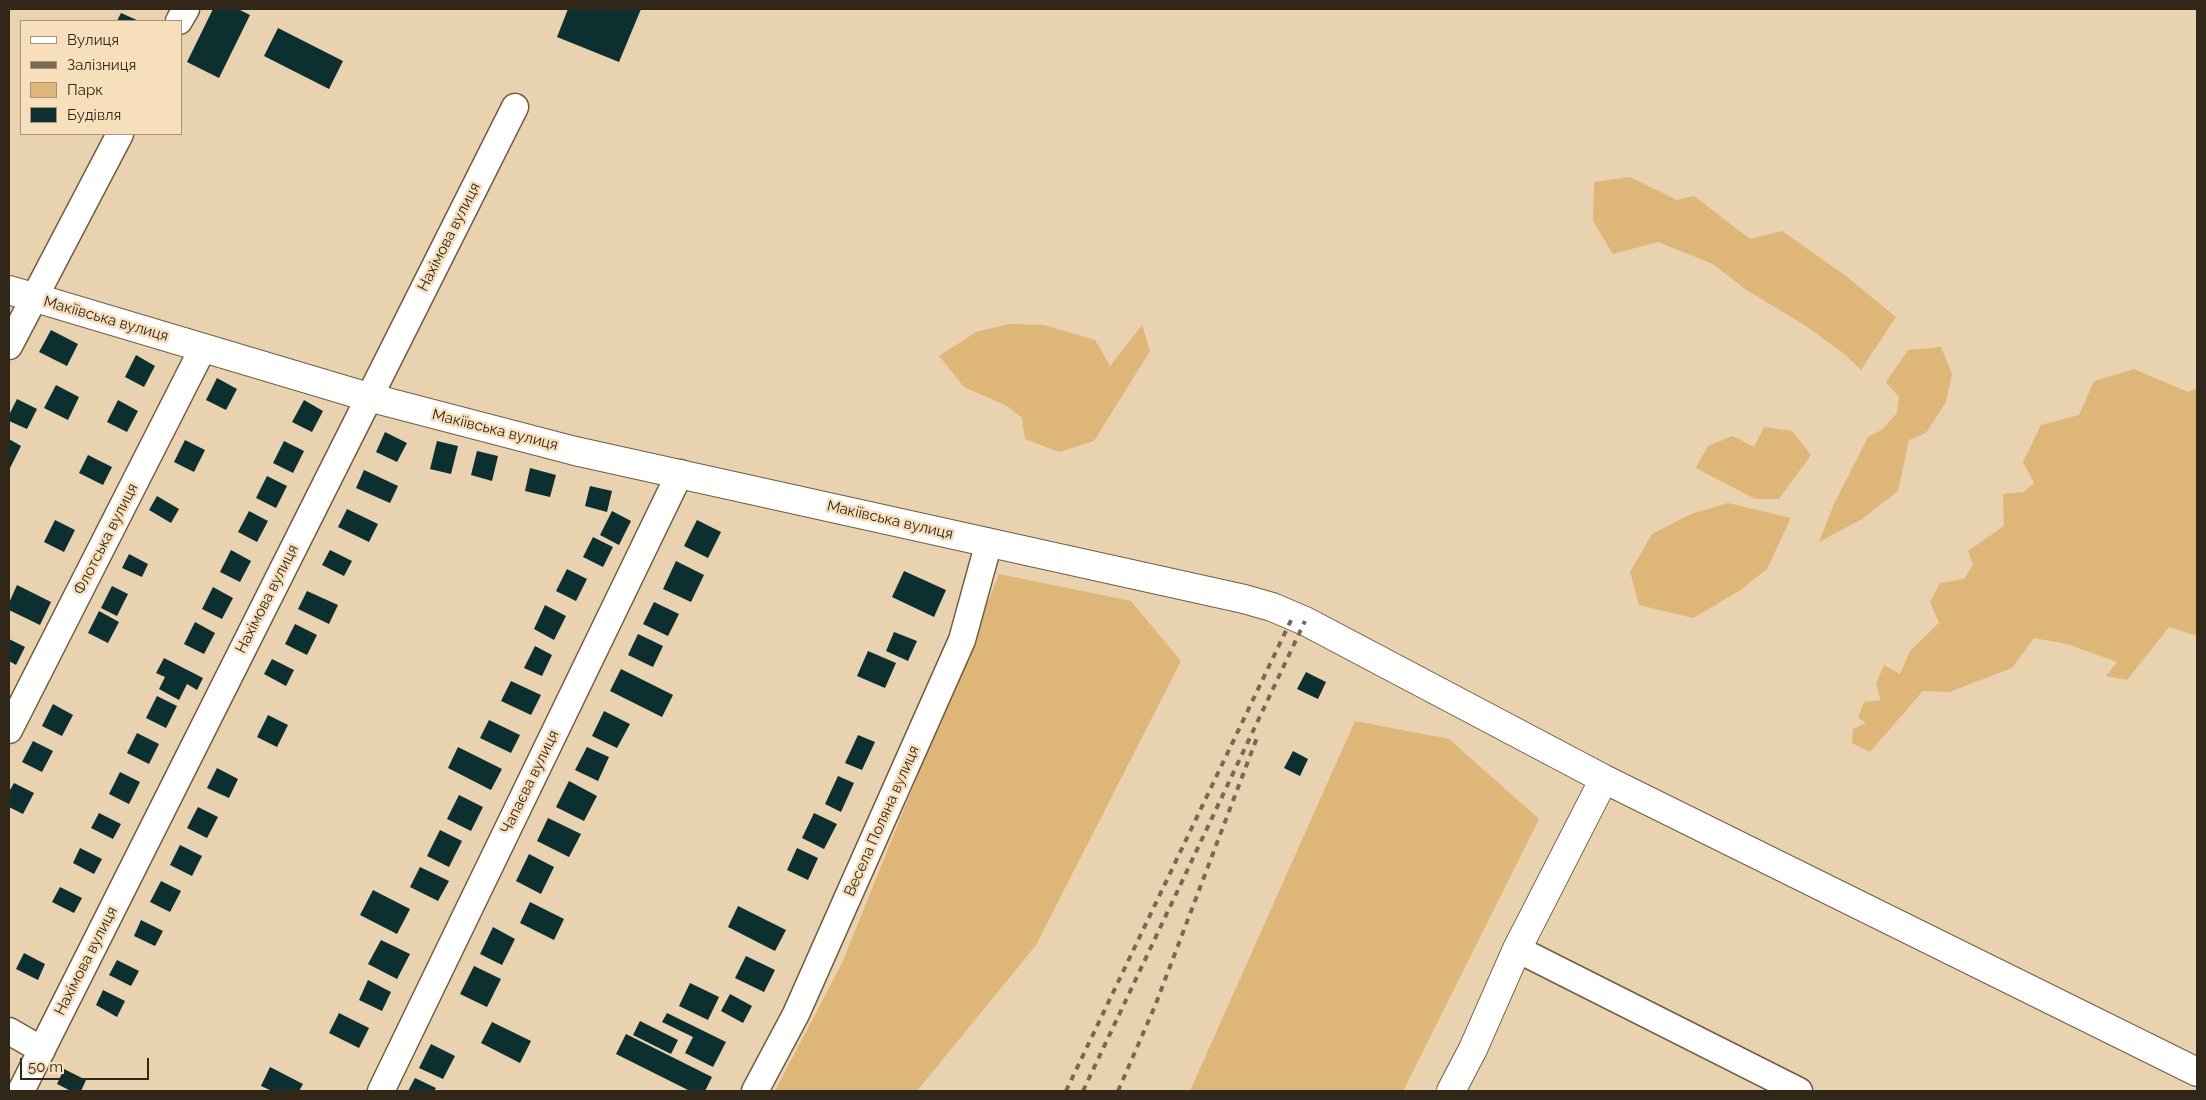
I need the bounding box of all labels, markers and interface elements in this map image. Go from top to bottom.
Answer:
legend [20,20,182,135]
text: Вулиця [67,31,119,49]
text: Залізниця [67,56,136,74]
text: Парк [67,81,103,99]
text: Будівля [67,106,121,124]
street label: Нахімова вулиця [414,180,484,294]
street label: Макіївська вулиця [42,293,170,345]
street label: Макіївська вулиця [430,406,560,454]
street label: Флотська вулиця [70,480,142,598]
street label: Макіївська вулиця [825,497,955,543]
street label: Нахімова вулиця [232,542,302,656]
street label: Чапаєва вулиця [497,727,563,837]
street label: Весела Поляна вулиця [841,743,923,899]
street label: Нахімова вулиця [51,904,121,1018]
scale bar [22,1048,151,1080]
text: 50 m [28,1058,63,1076]

